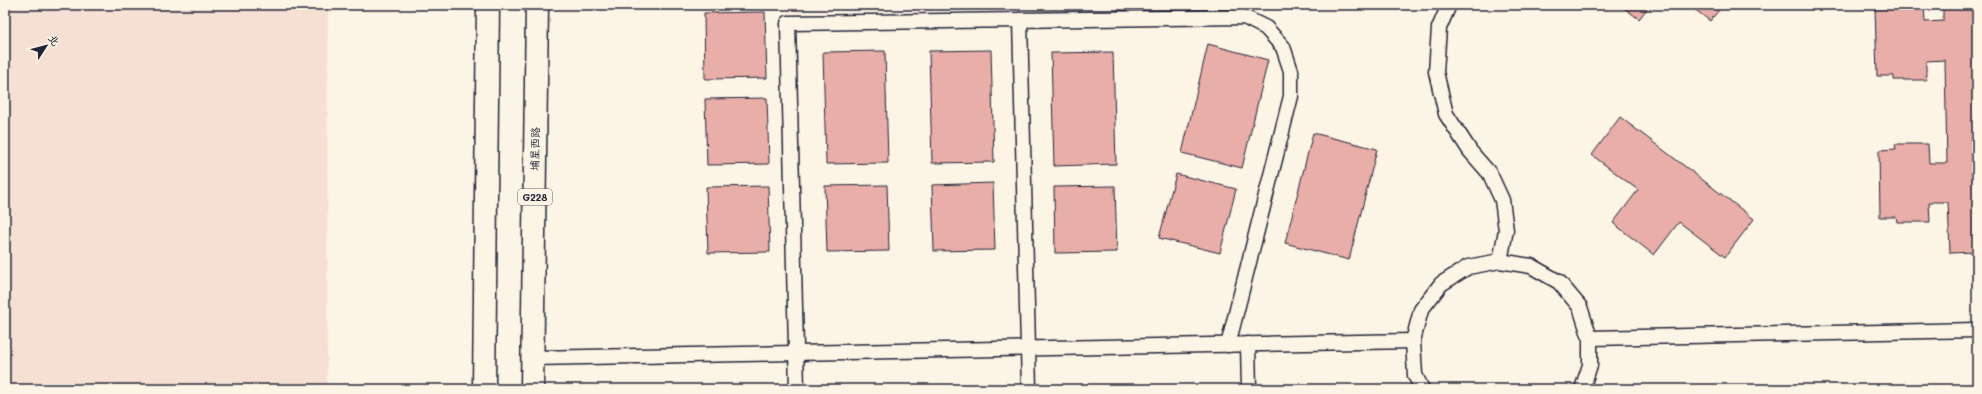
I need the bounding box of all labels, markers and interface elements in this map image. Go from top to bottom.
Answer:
north arrow [26,26,66,66]
text: 北 [45,31,64,49]
street label: 埔星西路 [527,127,542,171]
road number: G228 [518,189,552,205]

